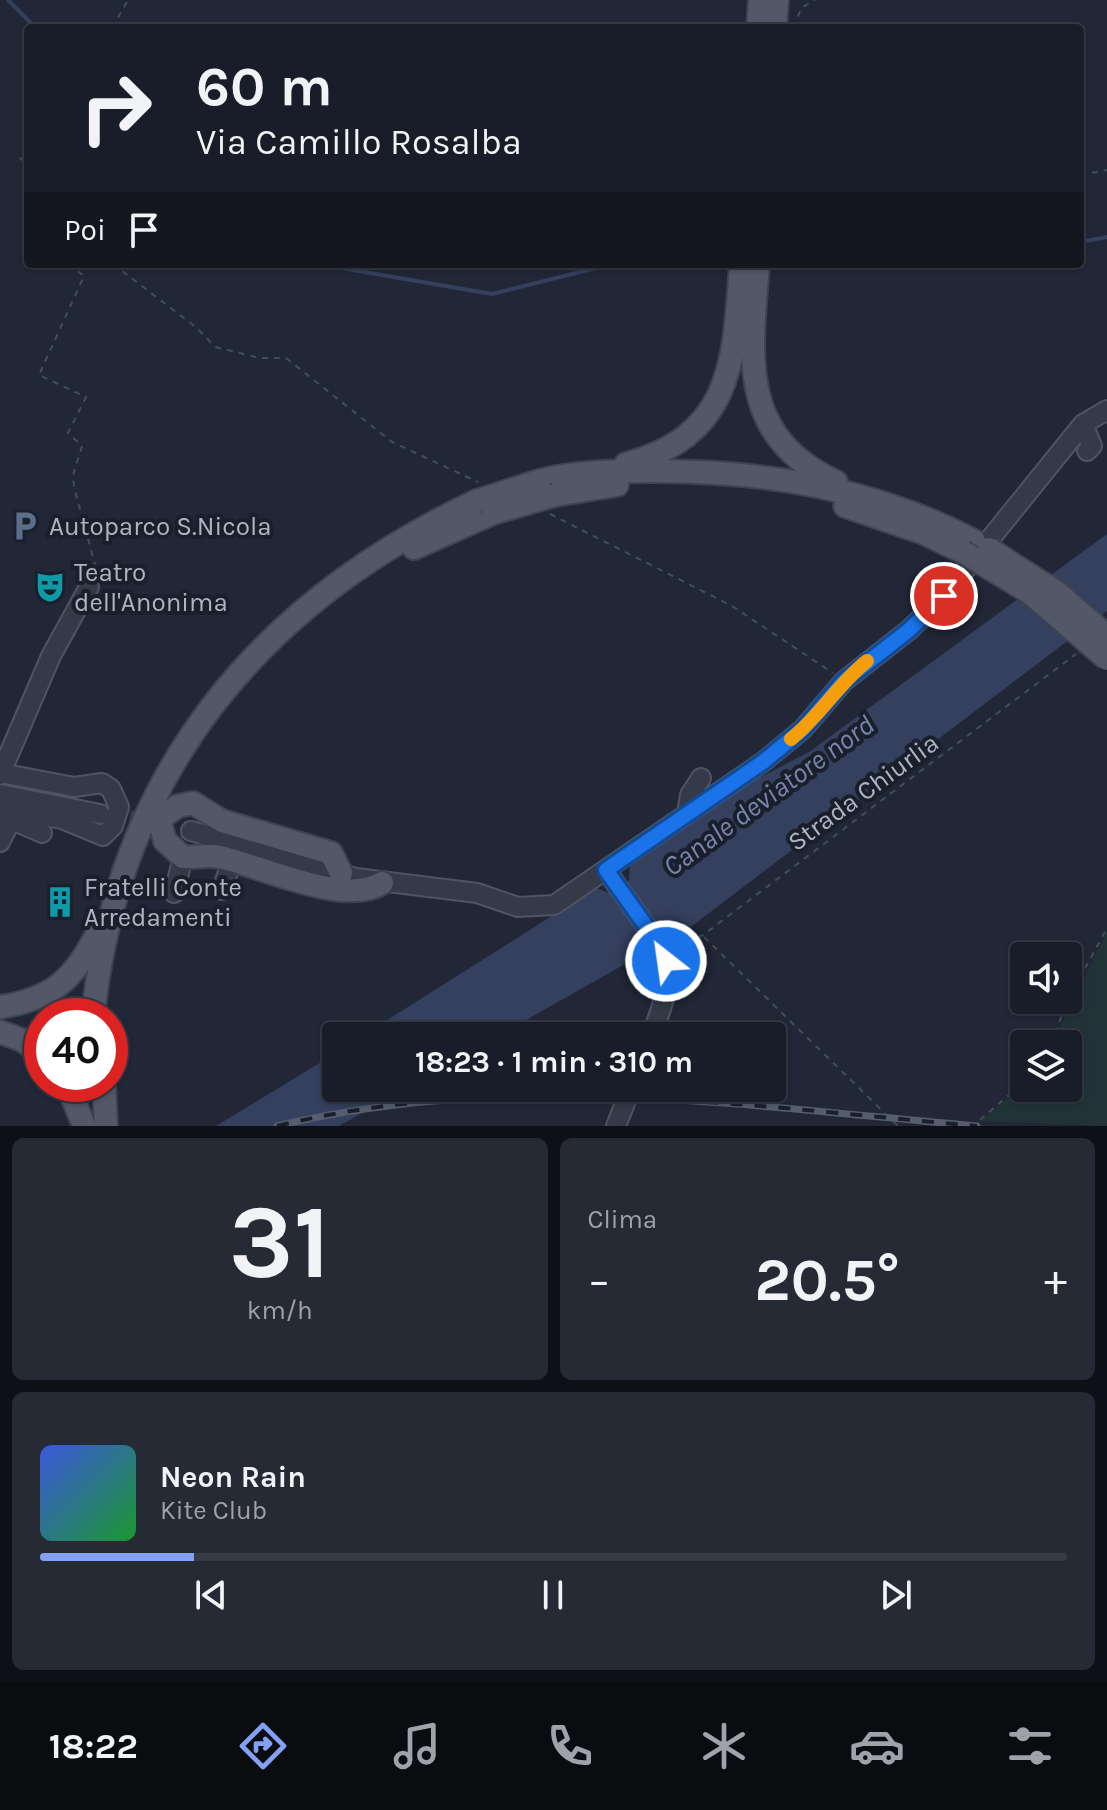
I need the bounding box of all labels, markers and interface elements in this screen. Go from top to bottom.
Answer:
text: 60 m [196,54,333,119]
icon: right [64,56,168,160]
text: Via Camillo Rosalba [196,121,522,163]
icon: arrive [122,208,166,252]
text: Poi [64,212,106,248]
parking icon: Autoparco S.Nicola [8,509,42,543]
place label: Autoparco S.Nicola [49,511,271,542]
place label: Teatro dell'Anonima [74,557,228,618]
pin [910,562,978,630]
theatre icon: Teatro dell'Anonima [33,570,67,604]
icon: arrive [922,574,966,618]
water label: Canale deviatore nord [656,708,880,883]
street label: Strada Chiurlia [782,727,945,858]
place label: Fratelli Conte Arredamenti [84,872,242,933]
building icon: Fratelli Conte Arredamenti [43,885,77,919]
position arrow [624,919,708,1003]
map controls [1010,942,1082,1102]
button: sound [1010,942,1082,1014]
speed limit sign: 40 [24,998,128,1102]
button: layers [1010,1030,1082,1102]
text: 18:23 · 1 min · 310 m [415,1044,693,1080]
text: 31 [229,1182,331,1303]
text: Clima [588,1204,657,1235]
text: 20.5° [755,1245,900,1315]
text: − [588,1255,611,1306]
text: + [1044,1255,1067,1306]
text: km/h [247,1295,313,1326]
text: Neon Rain [160,1459,306,1495]
text: Kite Club [160,1495,267,1526]
icon: previous [189,1573,233,1617]
icon: pause [531,1573,575,1617]
icon: next [874,1573,918,1617]
icon: directions [235,1718,291,1774]
icon: music [389,1718,445,1774]
icon: phone [542,1718,598,1774]
icon: climate [696,1718,752,1774]
icon: car [849,1718,905,1774]
icon: filters [1002,1718,1058,1774]
text: 18:22 [49,1725,138,1767]

